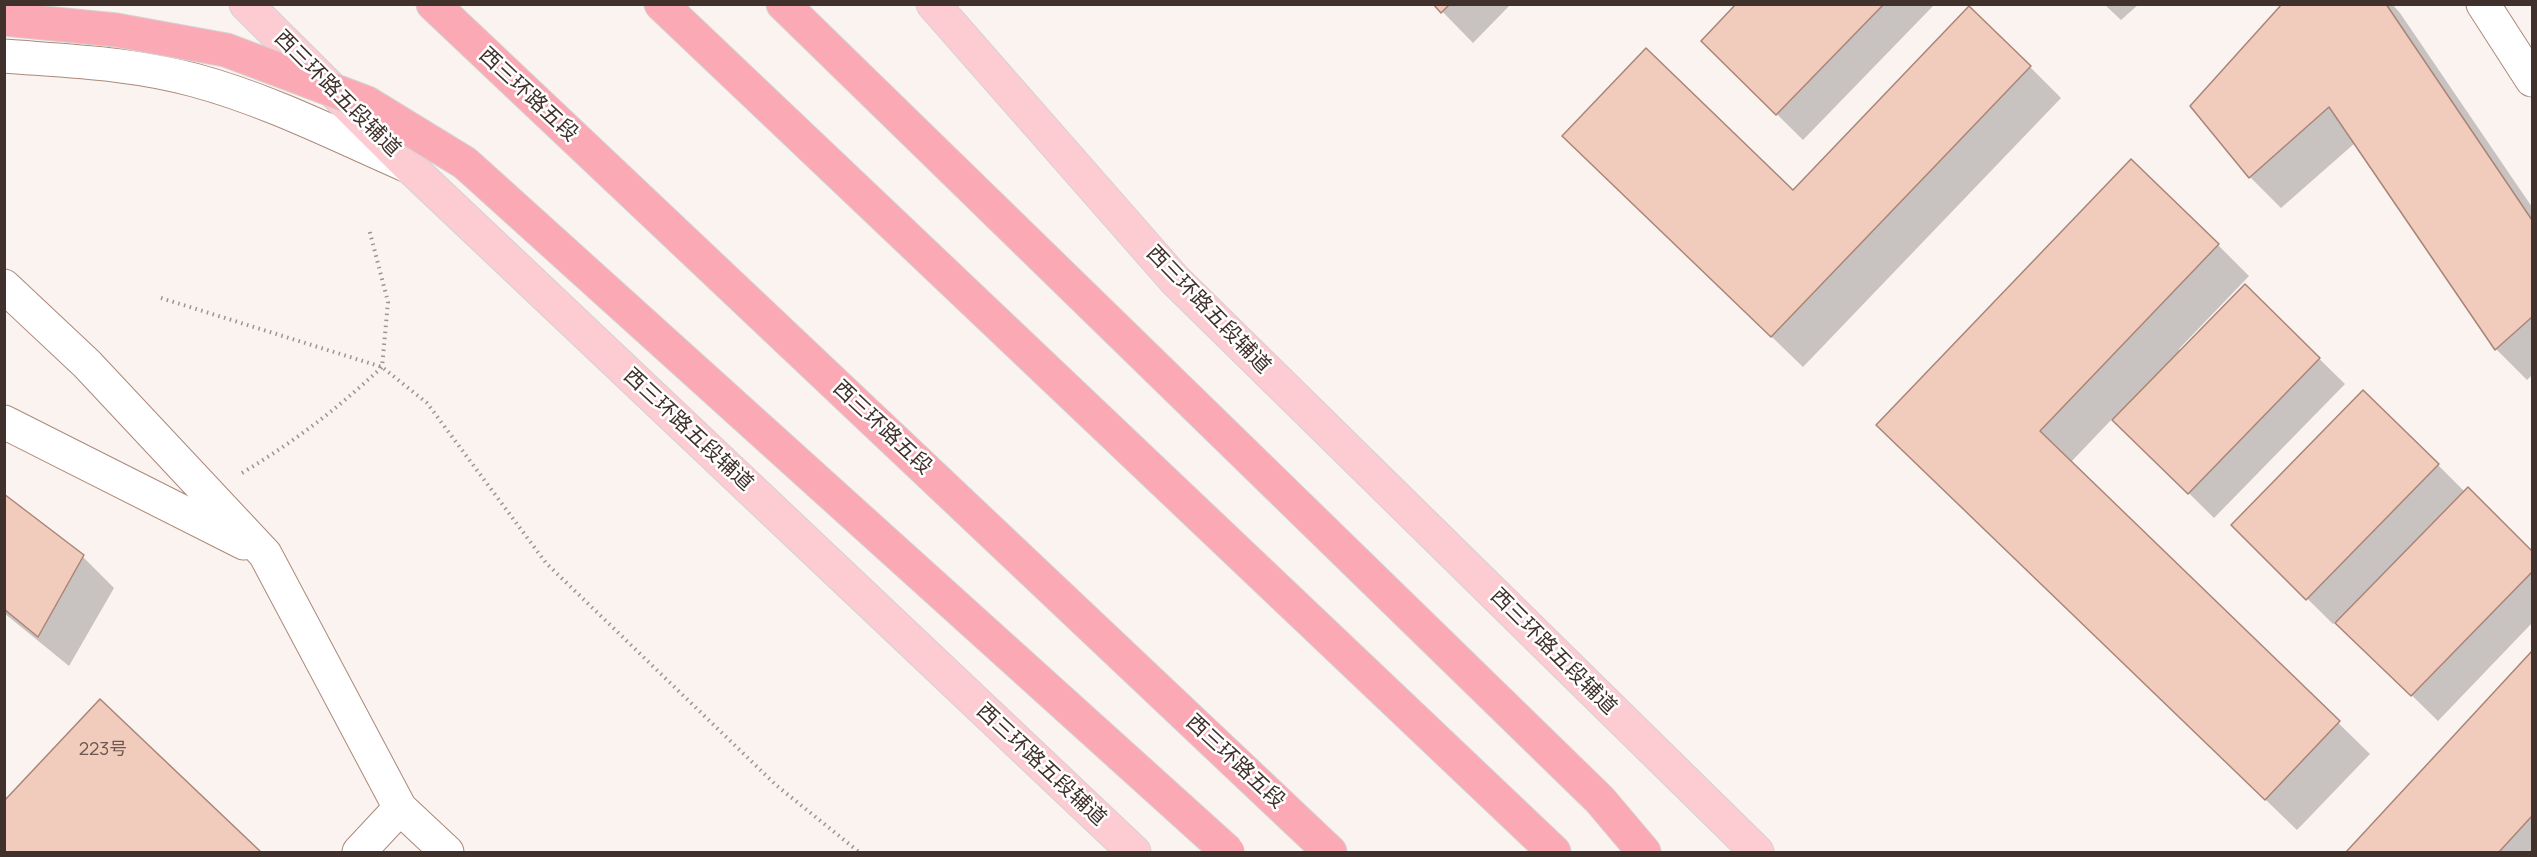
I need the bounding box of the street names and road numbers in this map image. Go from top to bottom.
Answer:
street label: 西三环路五段辅道 [269,26,405,162]
street label: 西三环路五段 [473,43,583,147]
street label: 西三环路五段辅道 [1141,241,1275,379]
street label: 西三环路五段辅道 [618,363,758,497]
street label: 西三环路五段 [827,376,937,480]
street label: 西三环路五段辅道 [1485,584,1621,720]
street label: 西三环路五段辅道 [971,698,1111,832]
street label: 西三环路五段 [1180,710,1290,814]

